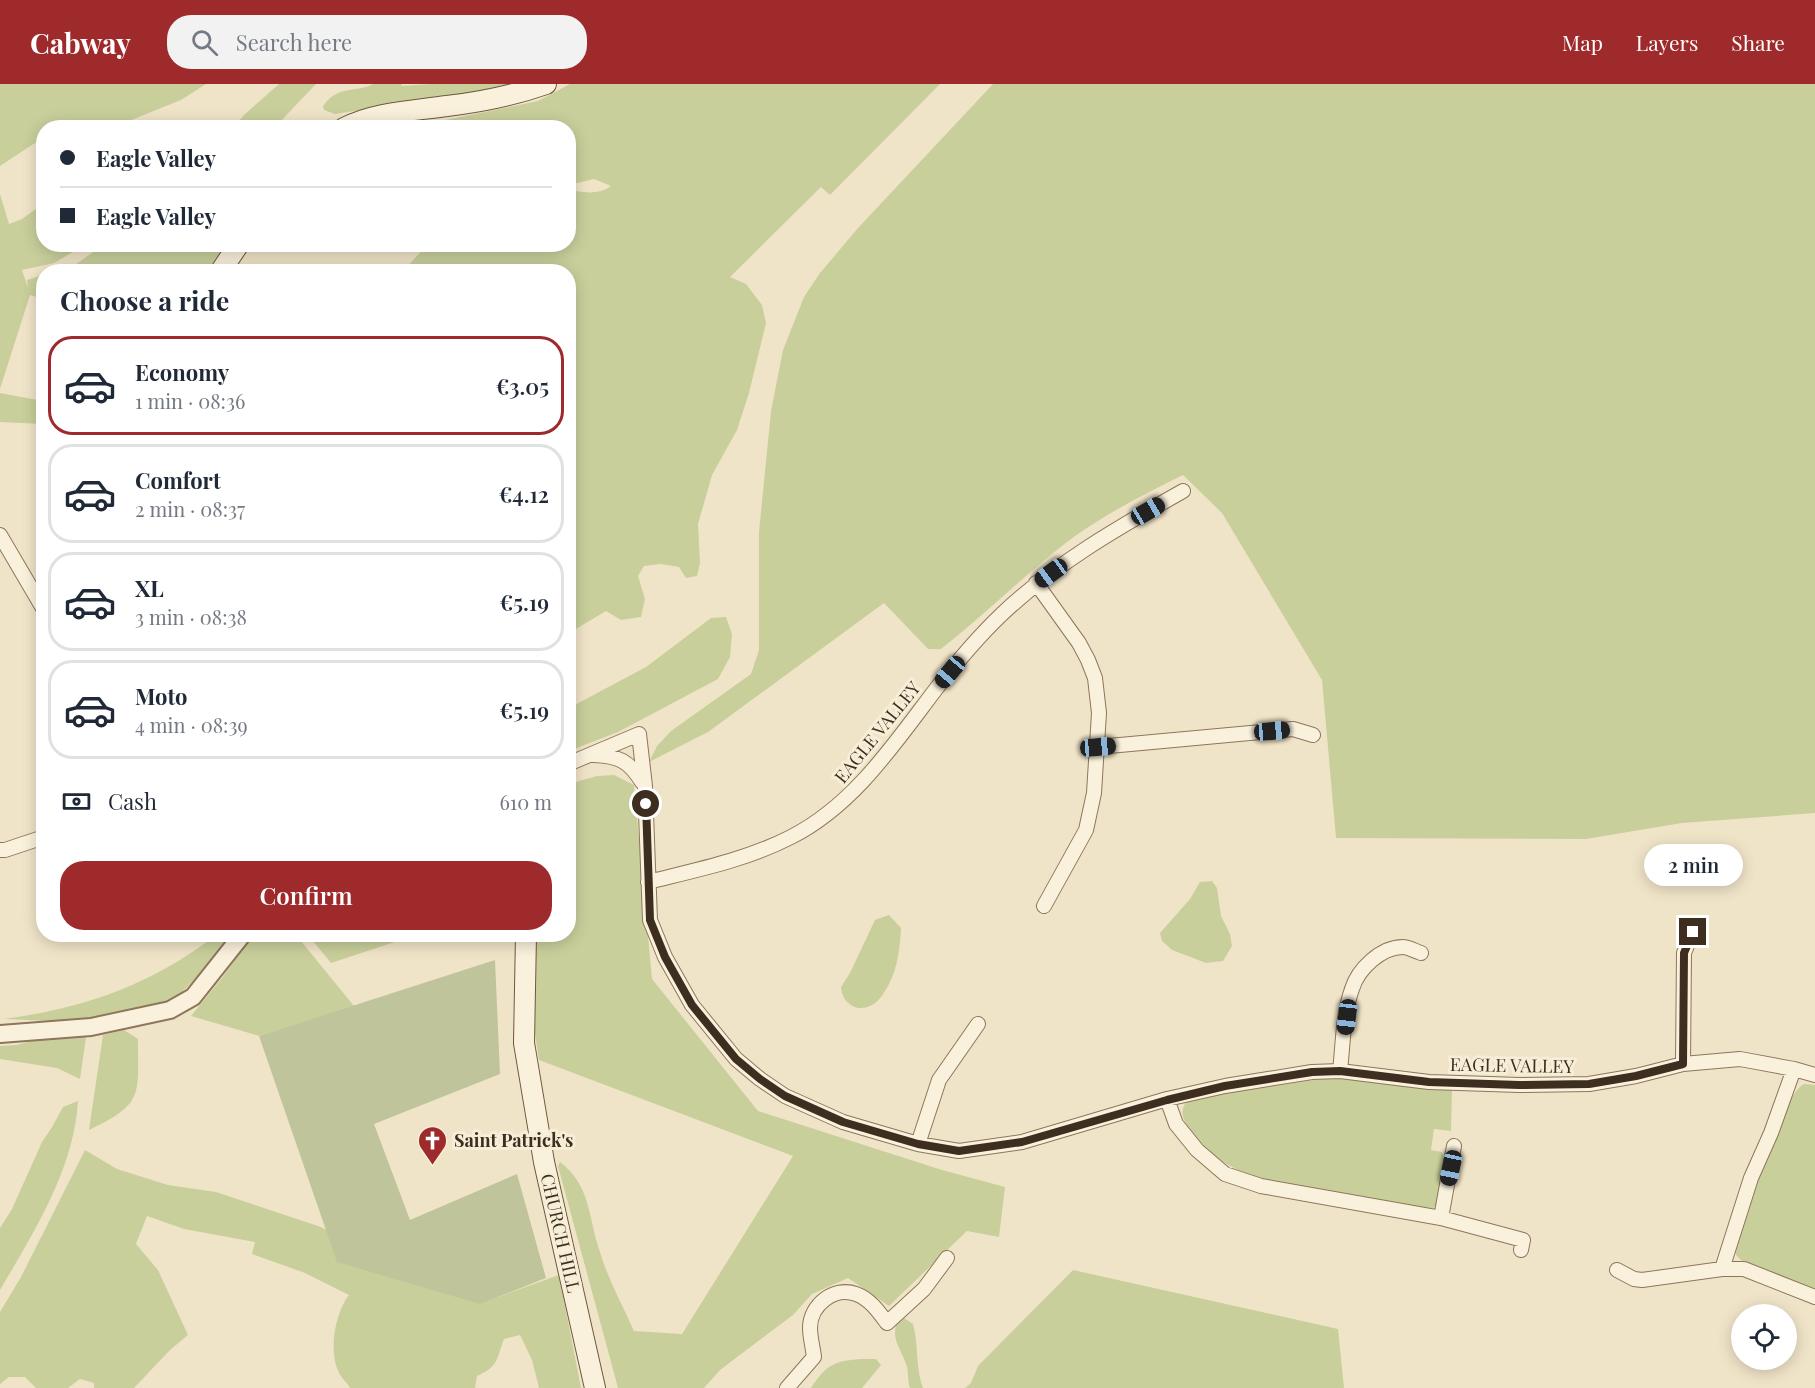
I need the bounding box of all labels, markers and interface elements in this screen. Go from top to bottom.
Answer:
search box [167,15,587,69]
text: Cabway [30,24,131,61]
icon: search [188,26,221,59]
text: Search here [236,27,352,57]
text: Map [1562,28,1603,56]
text: Layers [1636,28,1698,56]
text: Share [1731,28,1785,56]
text: Eagle Valley [96,143,216,173]
text: Eagle Valley [96,201,216,231]
text: Choose a ride [60,282,229,318]
text: Economy [135,357,229,387]
icon: car [63,359,117,413]
text: €3.05 [496,371,549,401]
text: 1 min · 08:36 [135,387,245,414]
text: Comfort [135,465,221,495]
icon: car [63,467,117,521]
text: €4.12 [499,479,549,509]
car [1128,494,1168,528]
text: 2 min · 08:37 [135,495,245,522]
car [1031,555,1071,591]
text: XL [135,573,164,603]
icon: car [63,575,117,629]
text: €5.19 [500,587,549,617]
text: 3 min · 08:38 [135,603,247,630]
car [932,652,968,692]
street label: EAGLE VALLEY [829,676,926,788]
text: Moto [135,681,188,711]
icon: car [63,683,117,737]
text: €5.19 [500,695,549,725]
text: 4 min · 08:39 [135,711,248,738]
car [1253,720,1291,742]
car [1079,736,1117,758]
icon: cash [60,785,93,818]
text: Cash [108,786,157,816]
text: 610 m [500,788,552,815]
route start [632,790,659,817]
callout: 2 min [1644,845,1742,887]
text: 2 min [1668,851,1719,878]
button: Confirm [60,861,552,930]
route end [1679,918,1706,945]
car [1336,998,1358,1036]
street label: EAGLE VALLEY [1450,1052,1575,1078]
church icon: Saint Patrick's [417,1124,449,1166]
place label: Saint Patrick's [454,1128,573,1152]
car [1438,1149,1464,1187]
street label: CHURCH HILL [536,1171,586,1295]
map controls [1731,1304,1797,1370]
button: locate [1731,1304,1797,1370]

